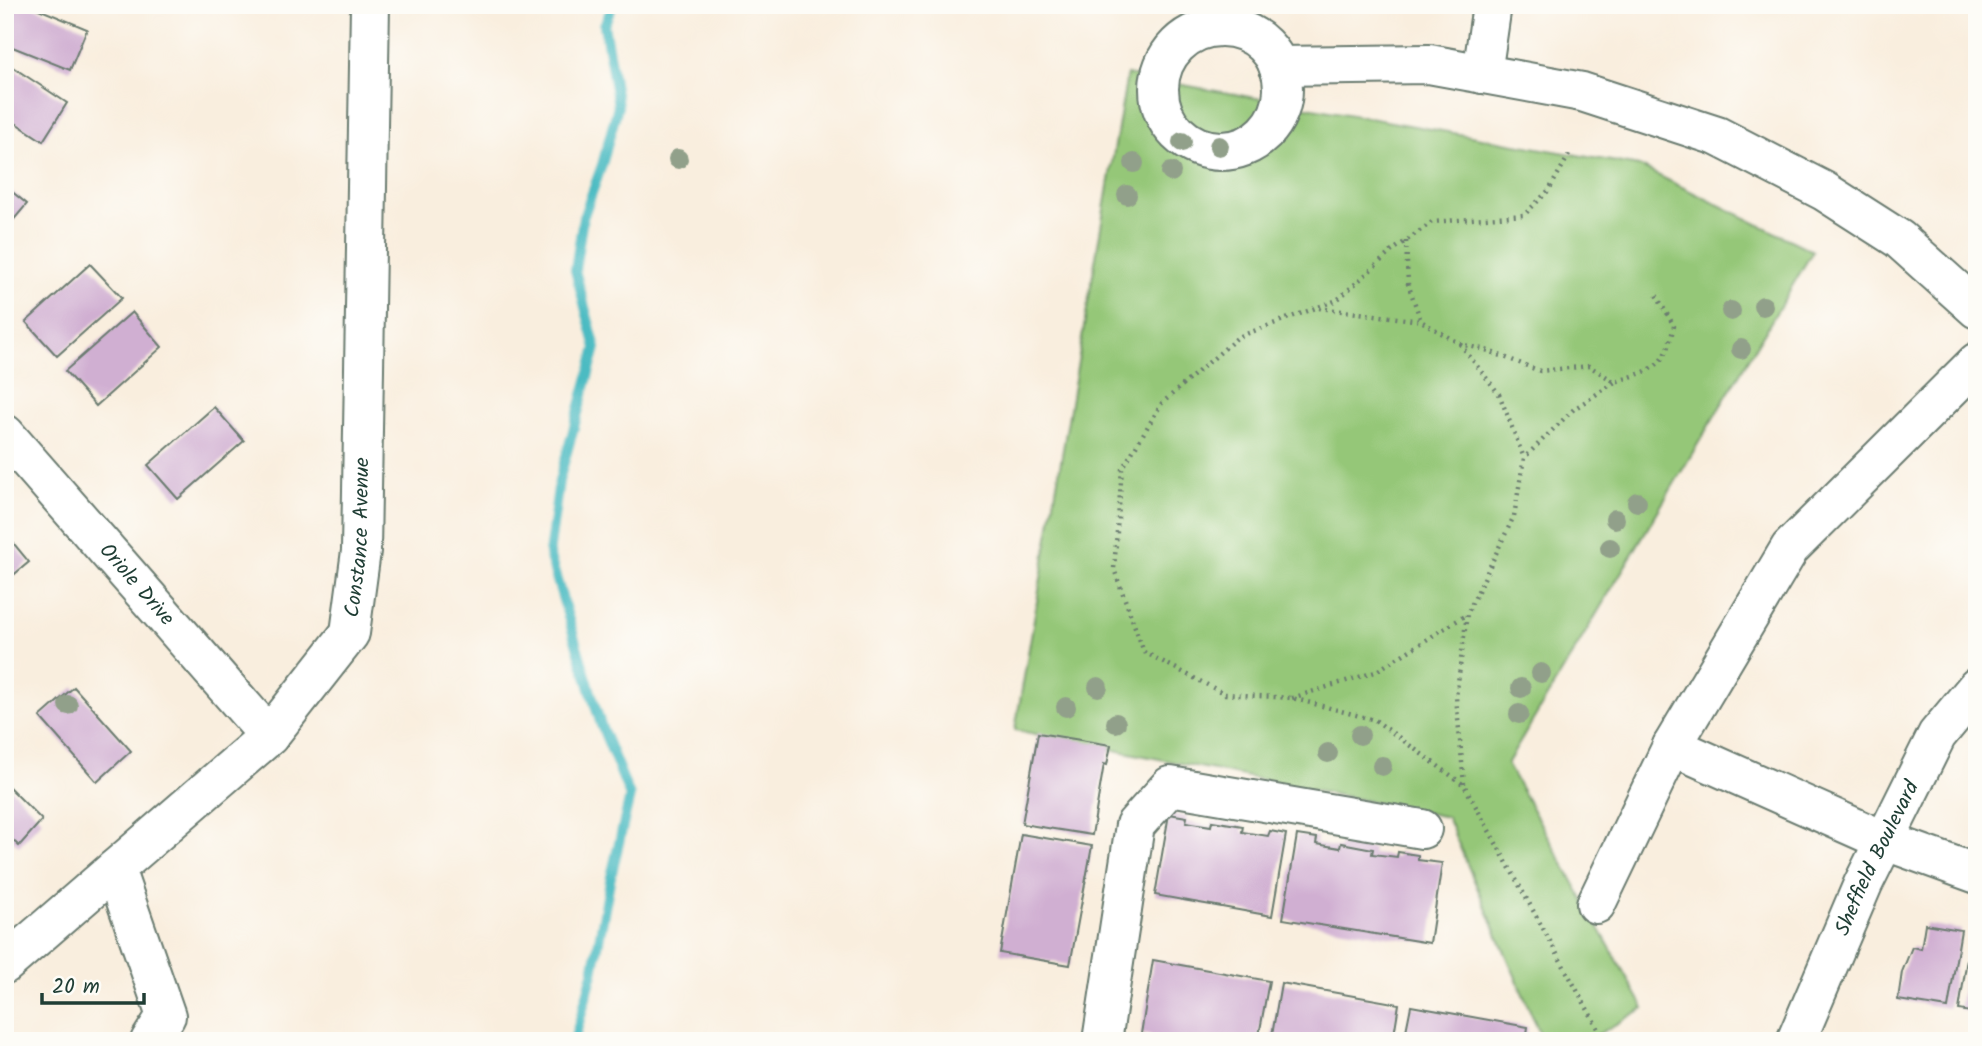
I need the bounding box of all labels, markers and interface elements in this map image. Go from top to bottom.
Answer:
street label: Constance Avenue [336,457,379,619]
street label: Oriole Drive [91,536,183,634]
street label: Sheffield Boulevard [1826,775,1928,941]
scale bar [42,962,144,1006]
text: 20 m [52,971,100,1004]

